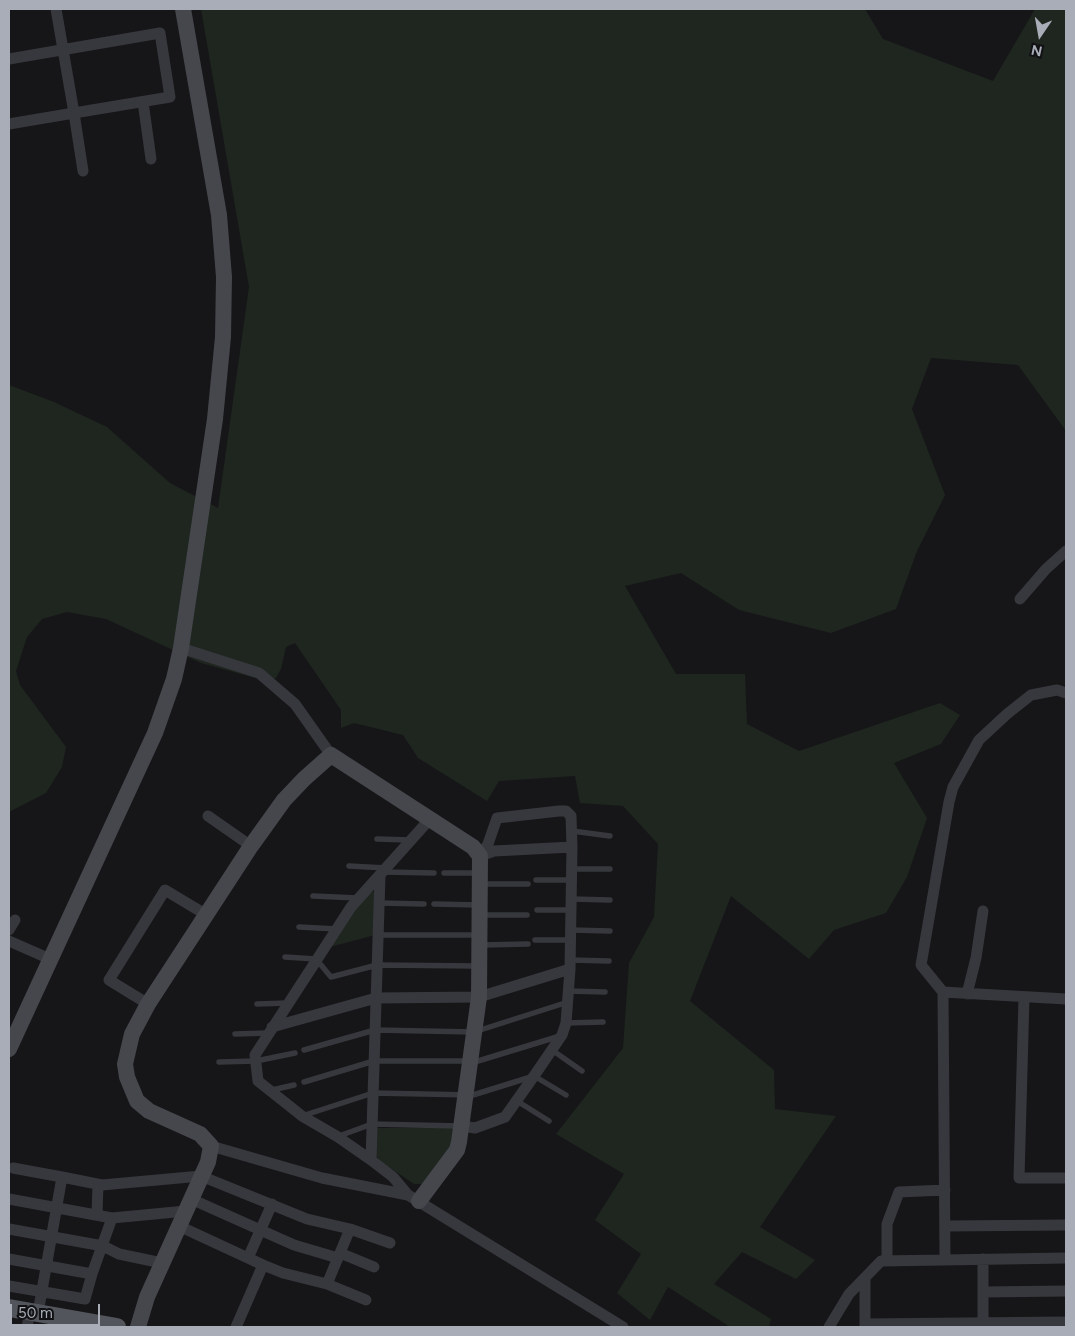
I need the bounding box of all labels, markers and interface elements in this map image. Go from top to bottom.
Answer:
north arrow [1015,10,1065,60]
text: N [1030,41,1044,60]
scale bar [12,1294,102,1326]
text: 50 m [18,1304,53,1322]

